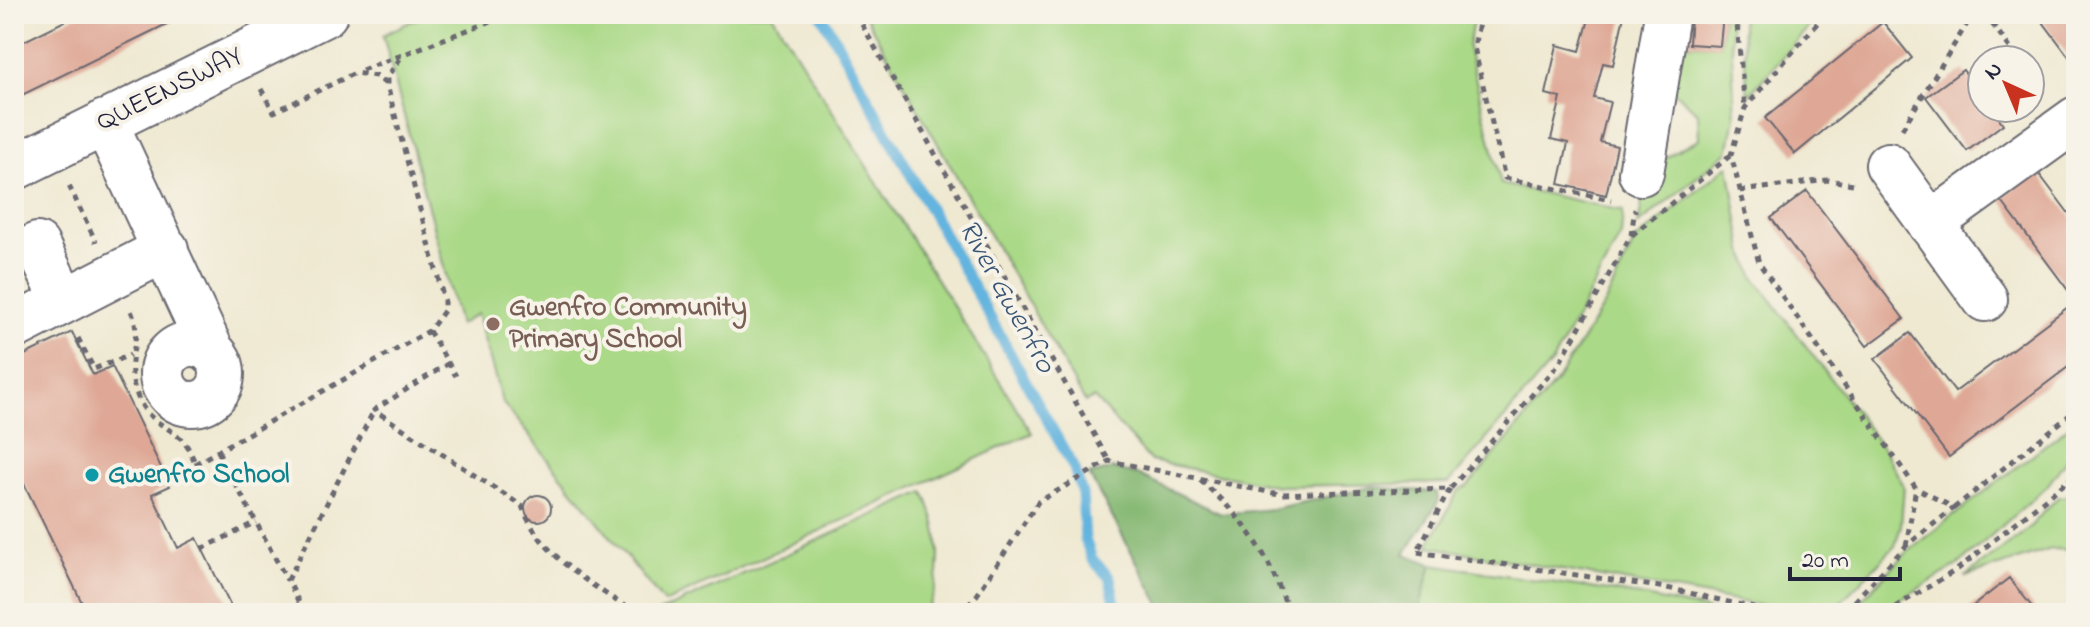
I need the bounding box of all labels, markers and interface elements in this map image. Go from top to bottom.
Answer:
street label: QUEENSWAY [90,37,250,143]
north arrow [1966,44,2046,124]
text: N [1978,55,2011,88]
water label: River Gwenfro [946,212,1067,383]
place label: Gwenfro Community Primary School [509,288,747,361]
marker: Gwenfro Community Primary School [484,315,502,333]
place label: Gwenfro School [108,455,290,496]
marker: Gwenfro School [83,466,101,484]
scale bar [1790,531,1900,581]
text: 20 m [1802,544,1849,579]

